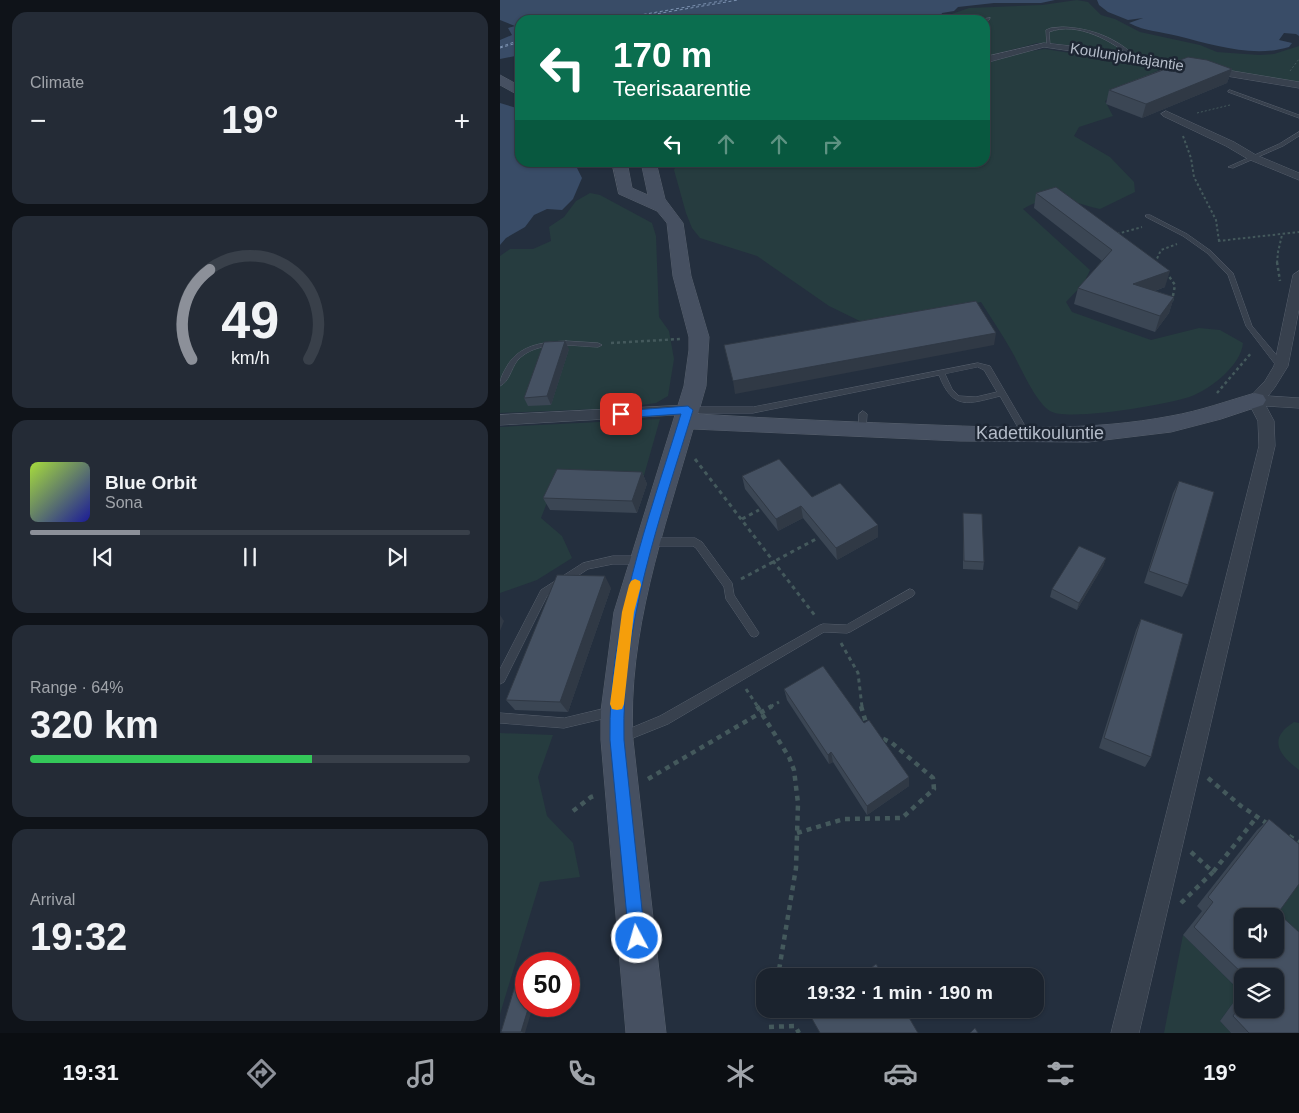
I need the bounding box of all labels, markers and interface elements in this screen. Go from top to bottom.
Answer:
icon: left [530,35,595,100]
text: 170 m [613,35,712,74]
street label: Koulunjohtajantie [1069,39,1185,74]
text: Climate [30,74,84,91]
text: Teerisaarentie [613,76,751,101]
text: 19° [221,99,279,141]
text: − [30,105,46,136]
text: + [454,105,470,136]
icon: left [659,130,687,158]
icon: ahead [712,130,740,158]
icon: ahead [765,130,793,158]
icon: right [818,130,846,158]
text: 49 [221,291,279,349]
text: km/h [231,348,269,368]
pin [600,393,642,435]
icon: arrive [607,400,635,428]
street label: Kadettikouluntie [976,423,1104,443]
text: Blue Orbit [105,472,197,493]
text: Sona [105,494,142,511]
icon: previous [89,543,117,571]
icon: pause [236,543,264,571]
icon: next [383,543,411,571]
text: Range · 64% [30,679,123,696]
text: 320 km [30,704,159,746]
text: Arrival [30,891,75,908]
map controls [1234,908,1284,1018]
button: sound [1234,908,1284,958]
position arrow [610,911,662,963]
text: 19:32 [30,916,127,958]
speed limit sign: 50 [515,952,580,1017]
button: layers [1234,968,1284,1018]
text: 19:32 · 1 min · 190 m [807,982,993,1003]
icon: directions [244,1056,279,1091]
icon: music [404,1056,439,1091]
icon: phone [564,1056,599,1091]
icon: climate [723,1056,758,1091]
icon: car [883,1056,918,1091]
icon: filters [1043,1056,1078,1091]
text: 19:31 [62,1060,119,1085]
text: 19° [1203,1060,1236,1085]

